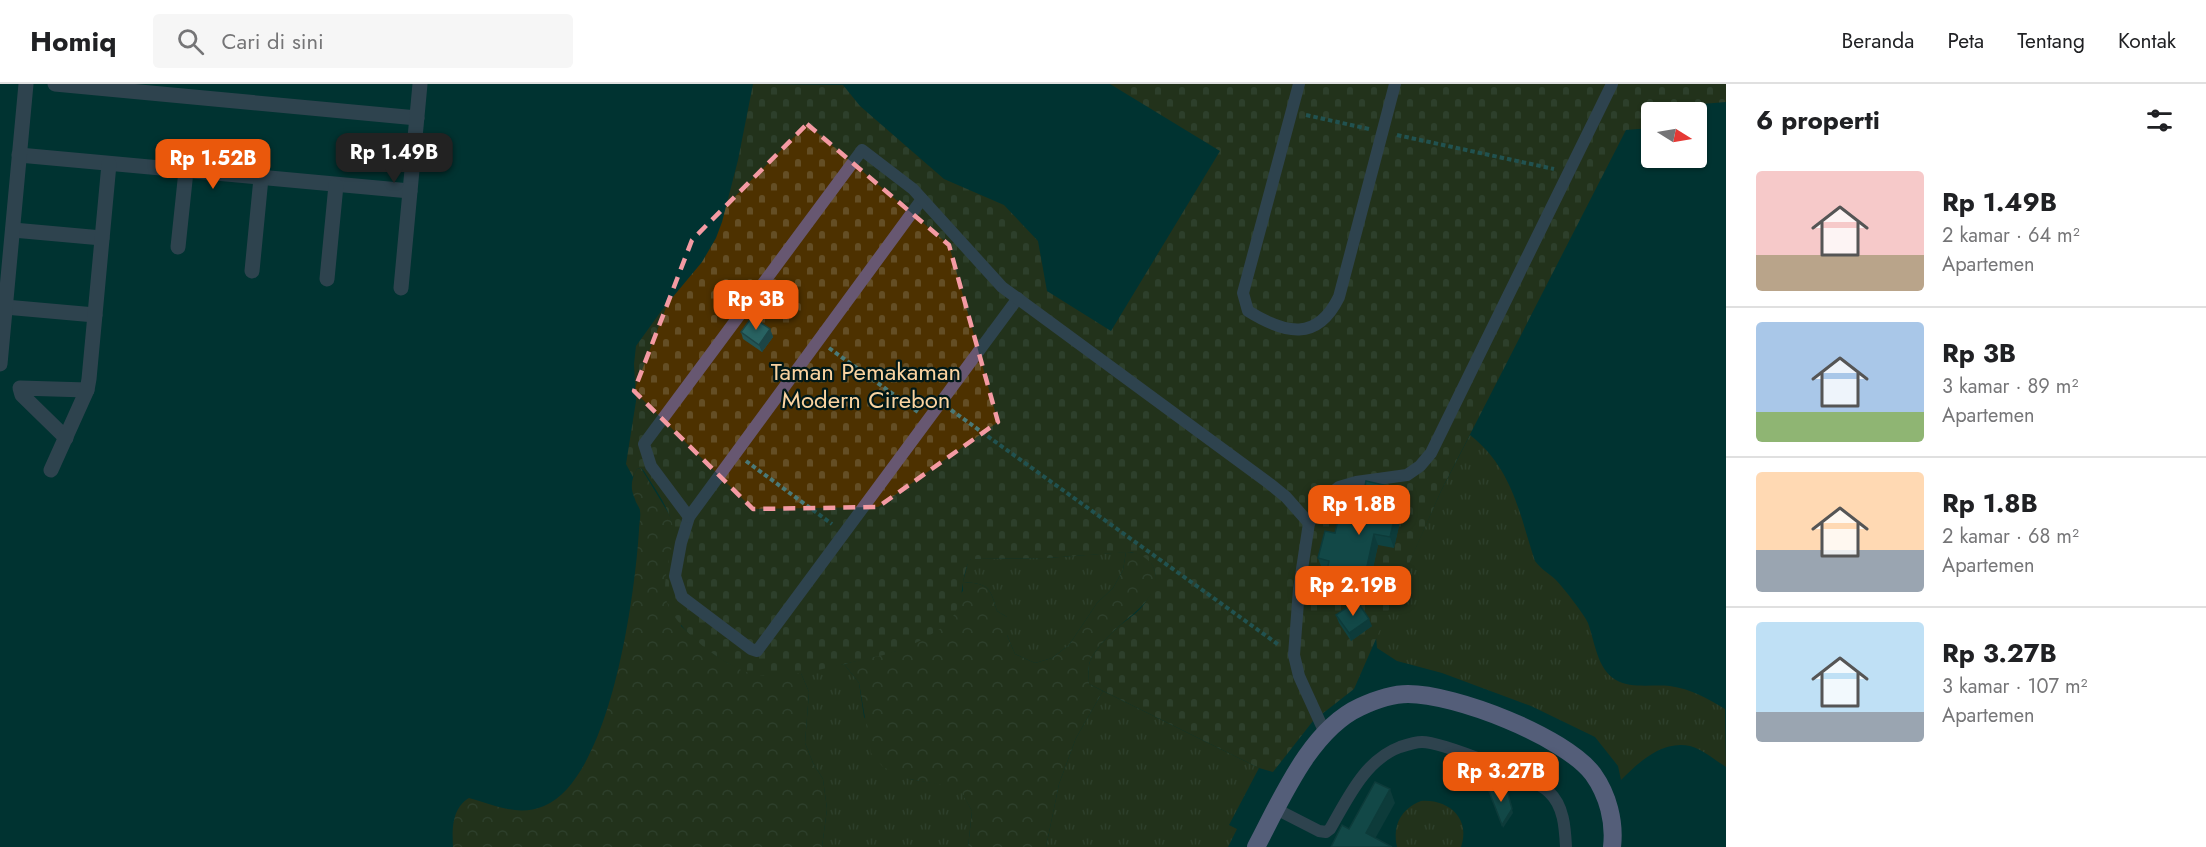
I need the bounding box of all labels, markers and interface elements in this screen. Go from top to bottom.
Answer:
search box [153,14,573,68]
text: Homiq [30,21,117,62]
icon: search [174,25,207,58]
text: Cari di sini [222,25,324,57]
text: Beranda [1841,26,1914,56]
text: Peta [1947,26,1984,56]
text: Tentang [2017,26,2085,56]
text: Kontak [2118,26,2176,56]
text: 6 properti [1756,101,1880,139]
north arrow [1641,102,1707,168]
map controls [1641,102,1707,168]
icon: filters [2143,104,2176,137]
pin: Rp 1.49B [332,133,456,184]
text: Rp 1.49B [350,138,438,167]
pin: Rp 1.52B [151,139,275,190]
text: Rp 1.52B [169,144,257,173]
text: Rp 1.49B [1942,183,2057,221]
icon: home [1804,195,1876,267]
text: 2 kamar · 64 m² [1942,221,2080,250]
text: Apartemen [1942,250,2035,279]
pin: Rp 3B [714,280,798,331]
text: Rp 3B [728,285,784,314]
text: Rp 3B [1942,334,2016,372]
icon: home [1804,346,1876,418]
park label: Taman Pemakaman Modern Cirebon [771,354,961,417]
text: 3 kamar · 89 m² [1942,372,2078,401]
text: Apartemen [1942,401,2035,430]
text: Rp 1.8B [1942,484,2038,522]
pin: Rp 1.8B [1304,485,1414,536]
text: Rp 1.8B [1322,490,1396,519]
icon: home [1804,496,1876,568]
text: 2 kamar · 68 m² [1942,522,2079,551]
text: Apartemen [1942,551,2035,580]
pin: Rp 2.19B [1291,566,1415,617]
text: Rp 2.19B [1309,571,1397,600]
text: Rp 3.27B [1942,634,2057,672]
icon: home [1804,646,1876,718]
text: 3 kamar · 107 m² [1942,672,2087,701]
text: Apartemen [1942,701,2035,730]
pin: Rp 3.27B [1439,752,1563,803]
text: Rp 3.27B [1457,757,1545,786]

